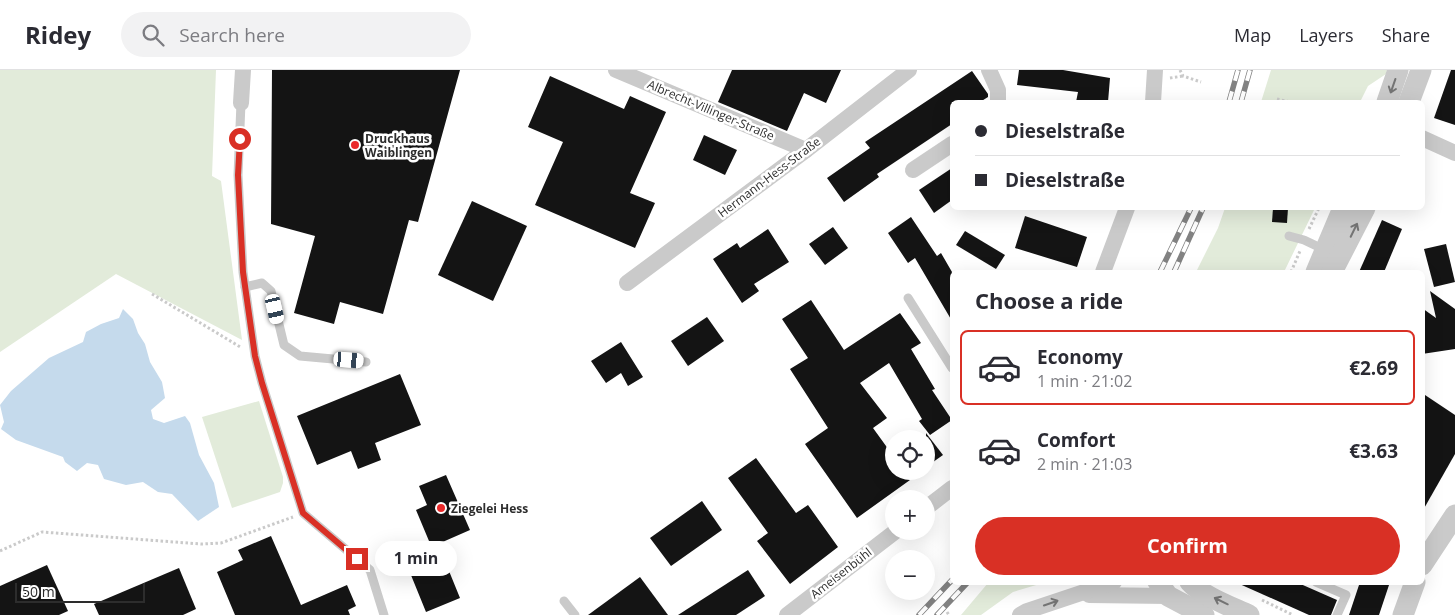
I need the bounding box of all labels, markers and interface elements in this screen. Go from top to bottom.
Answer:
search box [121,12,471,57]
text: Ridey [25,18,91,51]
icon: search [139,21,167,49]
text: Search here [179,22,285,48]
text: Map [1234,23,1271,47]
text: Layers [1299,23,1354,47]
text: Share [1382,23,1430,47]
street label: Albrecht-Villinger-Straße [645,76,777,145]
one-way arrow [1387,78,1397,94]
text: Dieselstraße [1005,118,1125,144]
route start [229,128,251,150]
place label: Druckhaus Waiblingen [365,130,432,161]
street label: Hermann-Hess-Straße [714,133,824,221]
marker: Druckhaus Waiblingen [349,139,361,151]
text: Dieselstraße [1005,167,1125,193]
one-way arrow [1349,223,1359,238]
text: Choose a ride [975,285,1123,315]
car [264,293,285,325]
text: Economy [1037,344,1123,370]
icon: car [977,345,1022,390]
car [333,351,364,369]
text: €2.69 [1349,355,1398,381]
text: 1 min · 21:02 [1037,370,1132,392]
text: Comfort [1037,427,1116,453]
icon: car [977,428,1022,473]
map controls [885,430,935,600]
button: locate [885,430,935,480]
text: €3.63 [1349,438,1398,464]
text: 2 min · 21:03 [1037,453,1132,475]
button: + [885,490,935,540]
place label: Ziegelei Hess [451,500,528,517]
marker: Ziegelei Hess [435,502,447,514]
button: Confirm [975,517,1400,575]
callout: 1 min [374,542,457,576]
street label: Ameisenbühl [807,544,875,602]
text: 1 min [394,547,438,569]
route end [346,548,368,570]
button: − [885,550,935,600]
scale bar [15,580,145,603]
text: 50 m [22,582,55,601]
one-way arrow [1214,596,1229,605]
one-way arrow [1043,598,1059,607]

